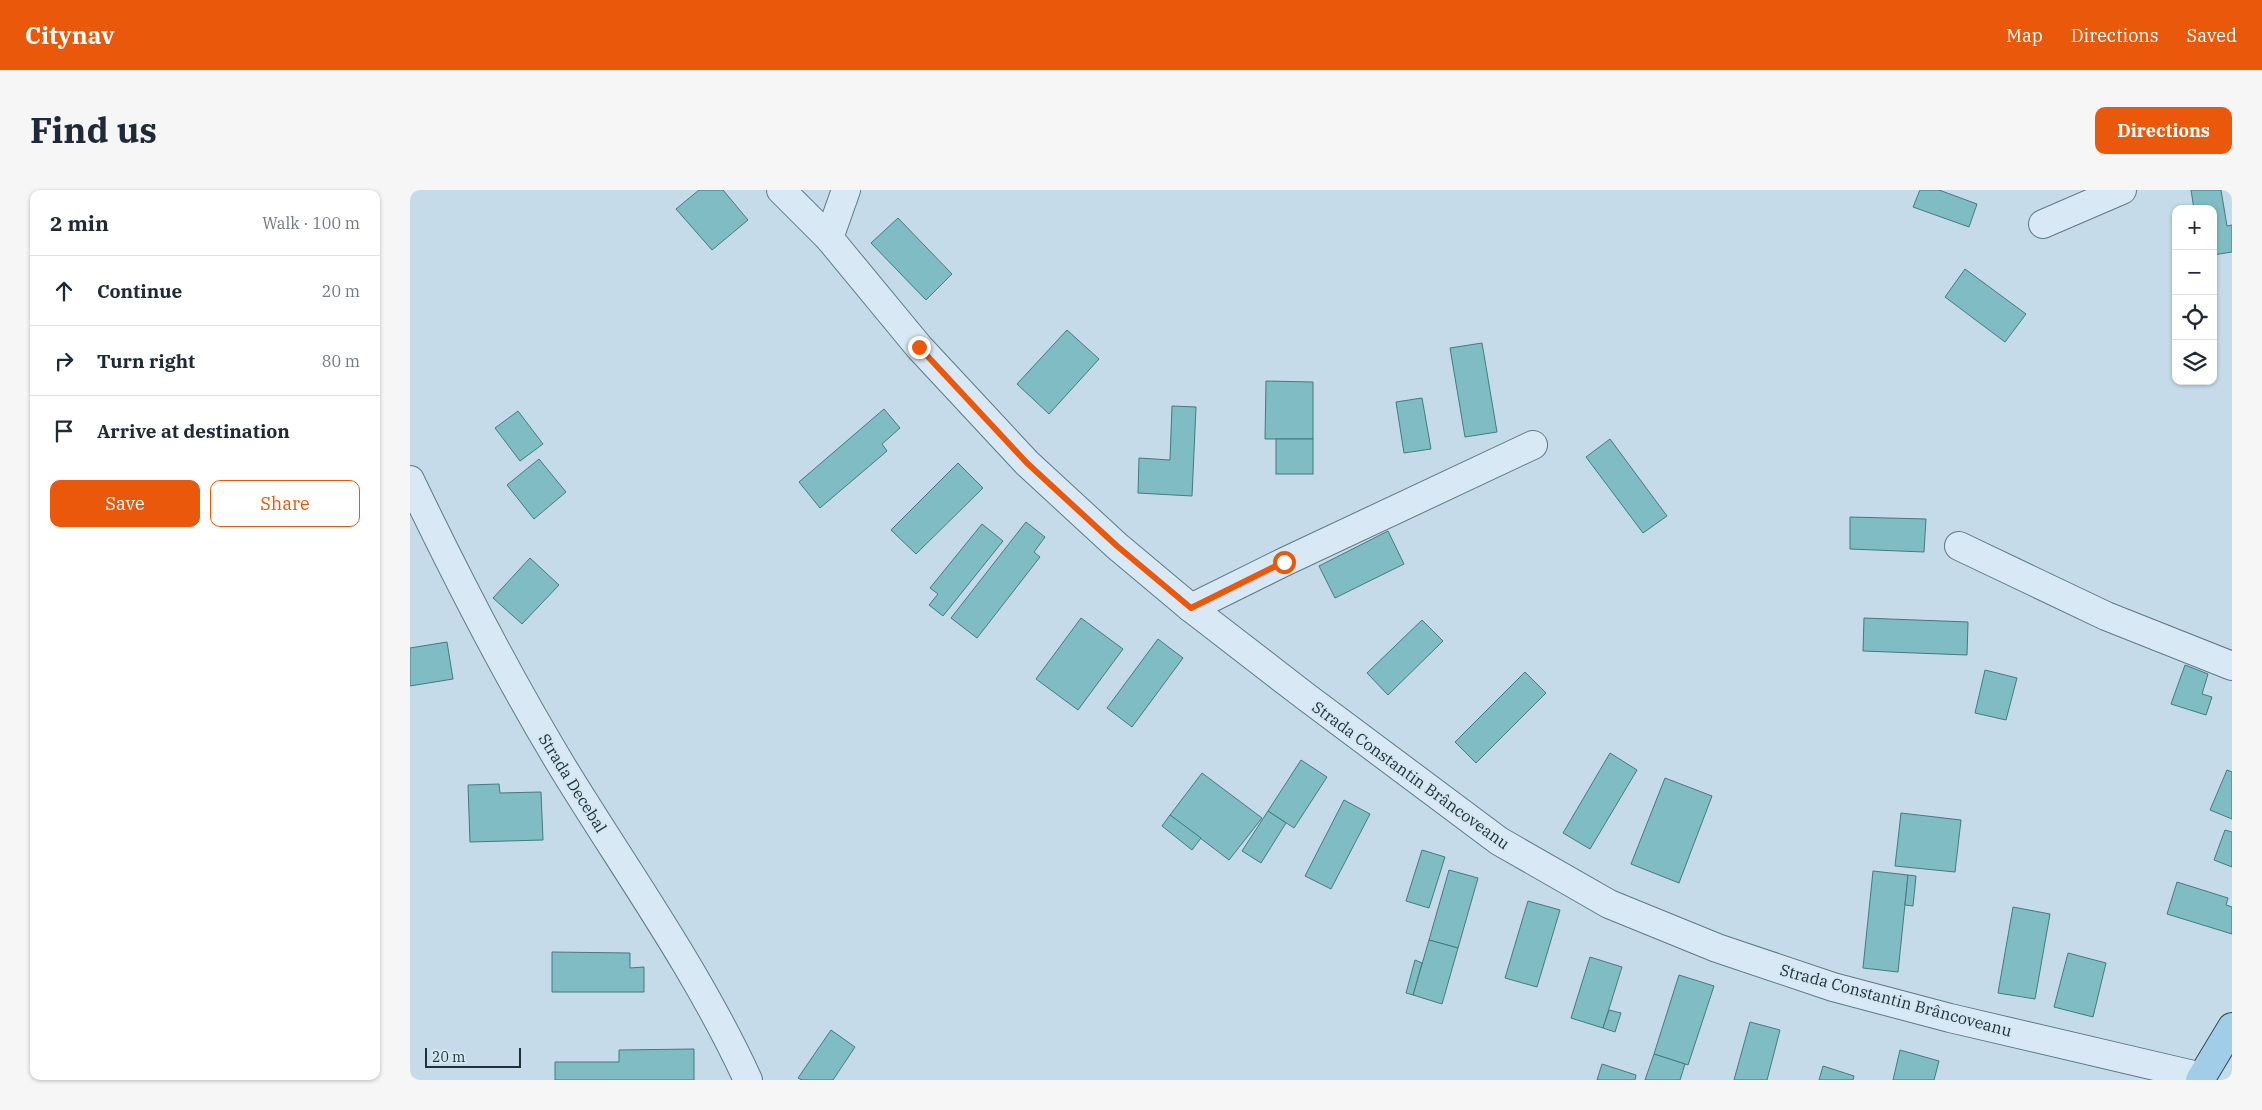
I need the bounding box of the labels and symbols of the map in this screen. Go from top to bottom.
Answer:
route end [908,336,931,359]
route start [1273,551,1296,574]
street label: Strada Constantin Brâncoveanu [1308,697,1514,853]
street label: Strada Decebal [535,730,611,836]
street label: Strada Constantin Brâncoveanu [1778,959,2014,1041]
scale bar [425,1045,521,1068]

